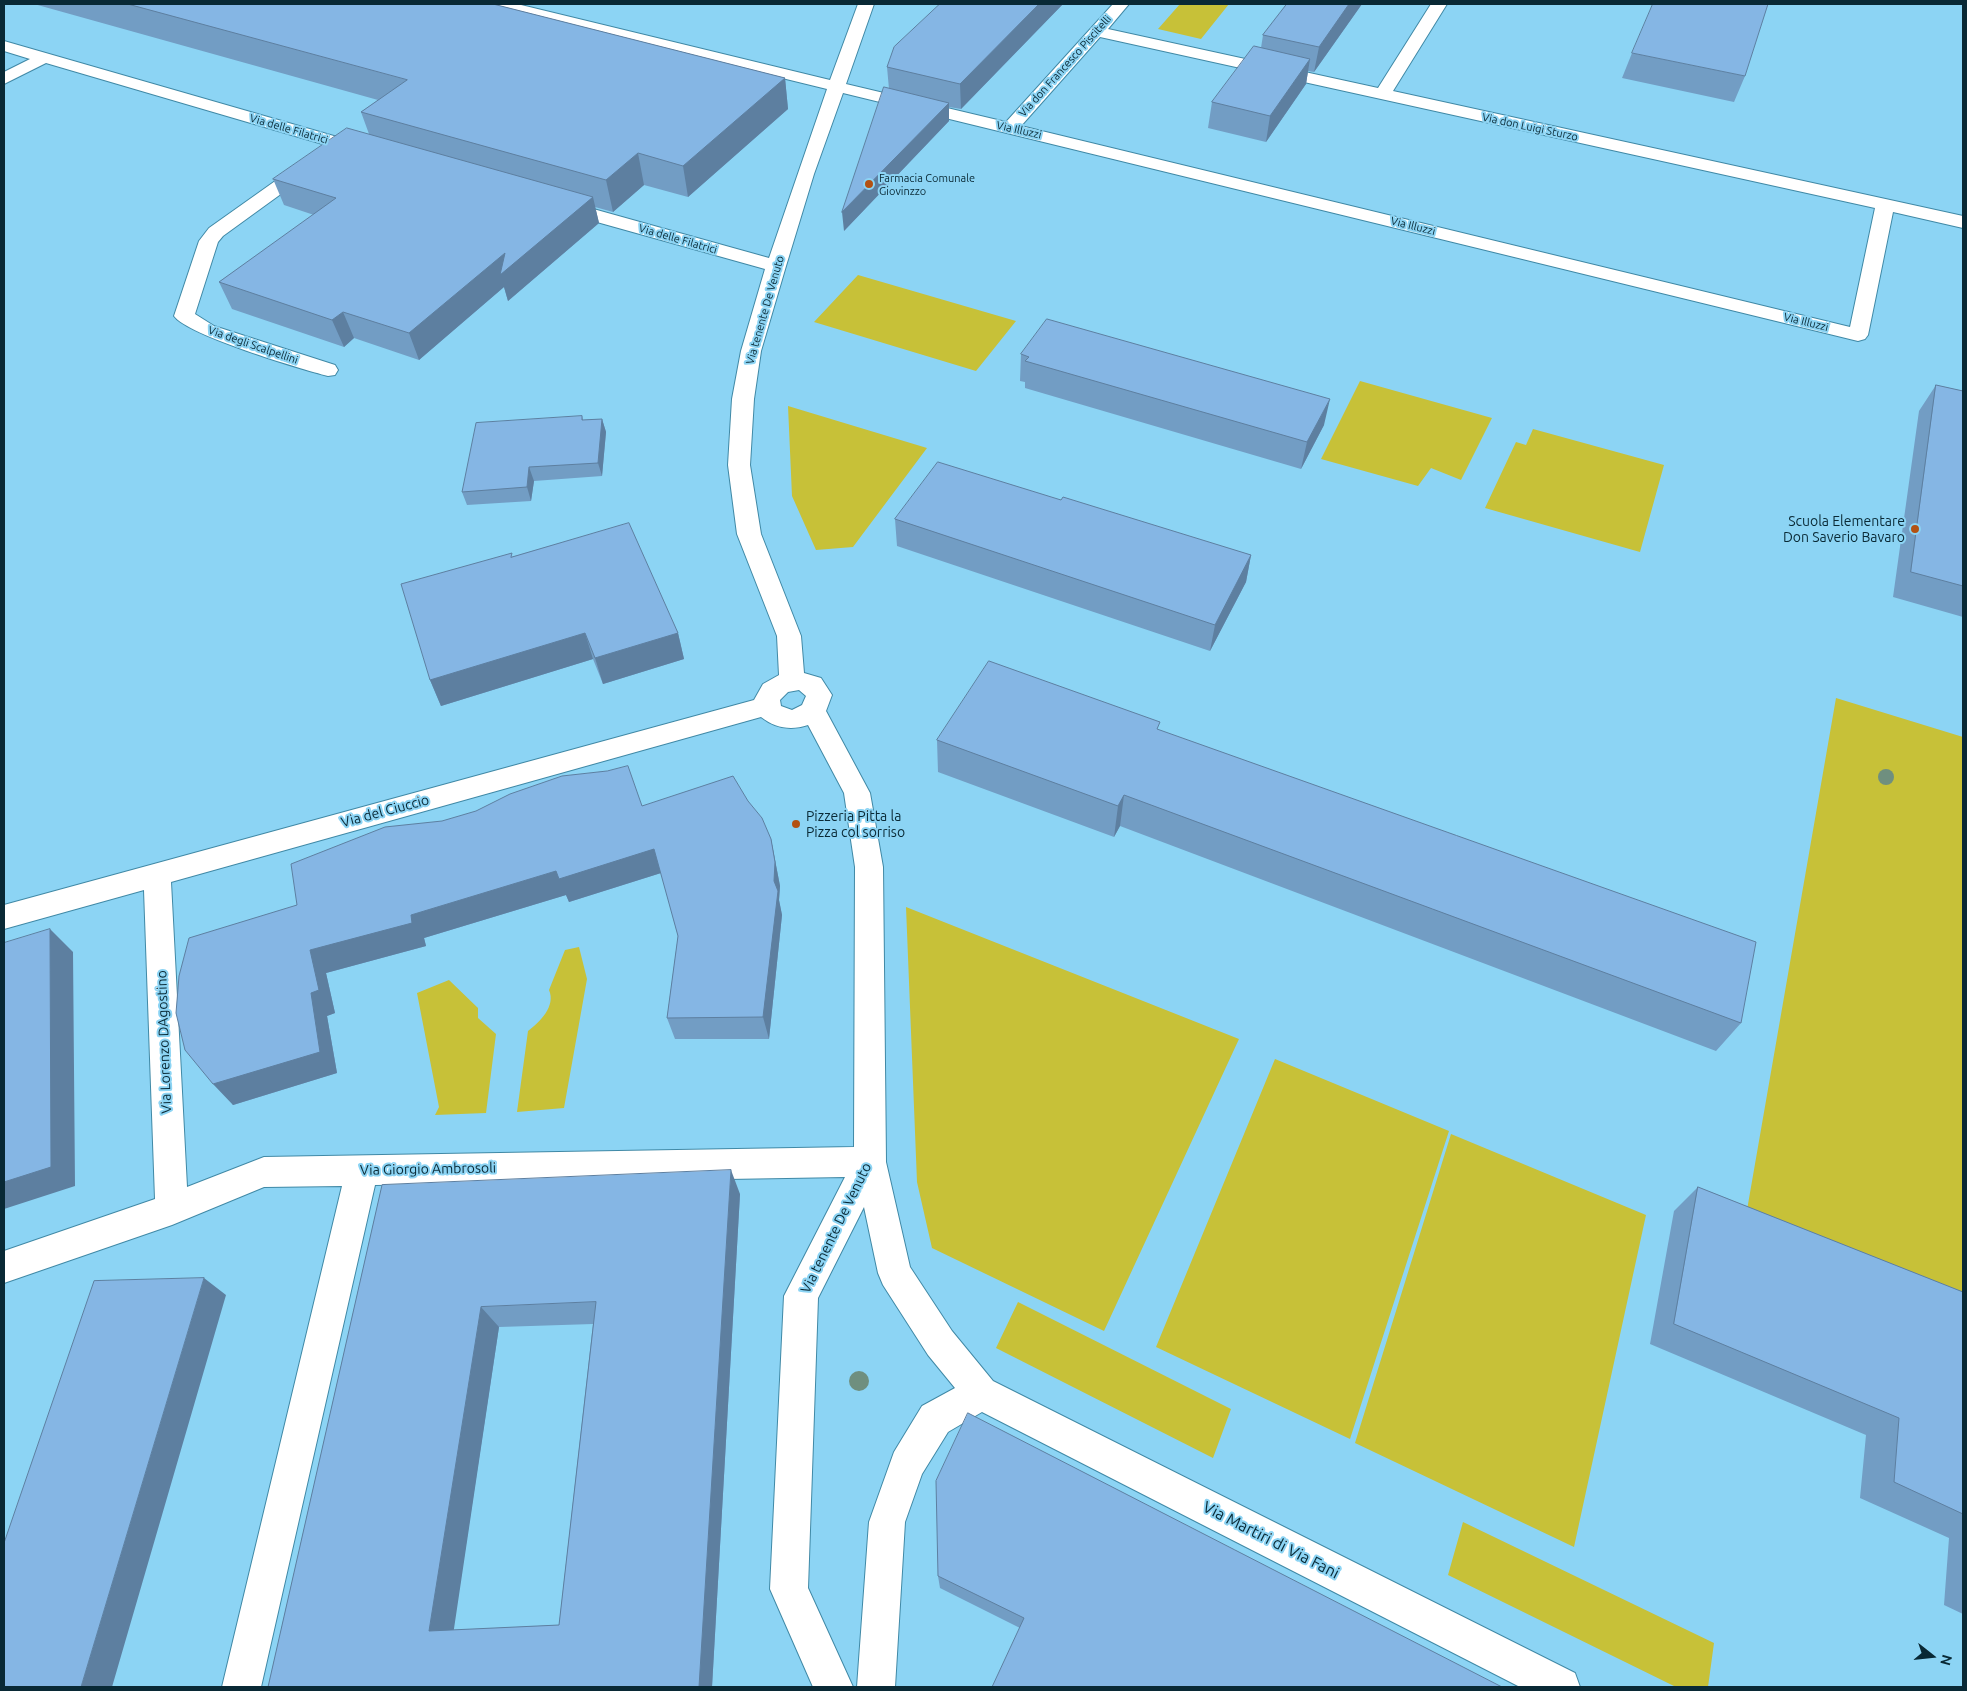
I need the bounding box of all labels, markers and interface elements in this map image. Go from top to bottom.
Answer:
street label: Via don Francesco Piscitelli [1016,12,1114,120]
street label: Via don Luigi Sturzo [1481,110,1579,144]
street label: Via delle Filatrici [248,111,330,147]
street label: Via Illuzzi [995,118,1043,142]
place label: Farmacia Comunale Giovinzzo [879,171,975,197]
marker: Farmacia Comunale Giovinzzo [863,178,875,190]
street label: Via Illuzzi [1389,214,1437,238]
street label: Via delle Filatrici [637,221,719,257]
street label: Via tenente De Venuto [743,254,787,366]
street label: Via Illuzzi [1782,310,1830,334]
street label: Via degli Scalpellini [206,323,300,367]
place label: Scuola Elementare Don Saverio Bavaro [1783,513,1905,546]
marker: Scuola Elementare Don Saverio Bavaro [1909,523,1921,535]
street label: Via del Ciuccio [339,791,431,831]
place label: Pizzeria Pitta la Pizza col sorriso [806,808,905,840]
marker: Pizzeria Pitta la Pizza col sorriso [790,818,802,830]
street label: Via Lorenzo DAgostino [153,970,175,1114]
street label: Via Giorgio Ambrosoli [360,1159,496,1179]
street label: Via tenente De Venuto [797,1160,875,1296]
street label: Via Martiri di Via Fani [1199,1497,1343,1583]
north arrow [1907,1631,1957,1681]
text: N [1937,1653,1956,1667]

